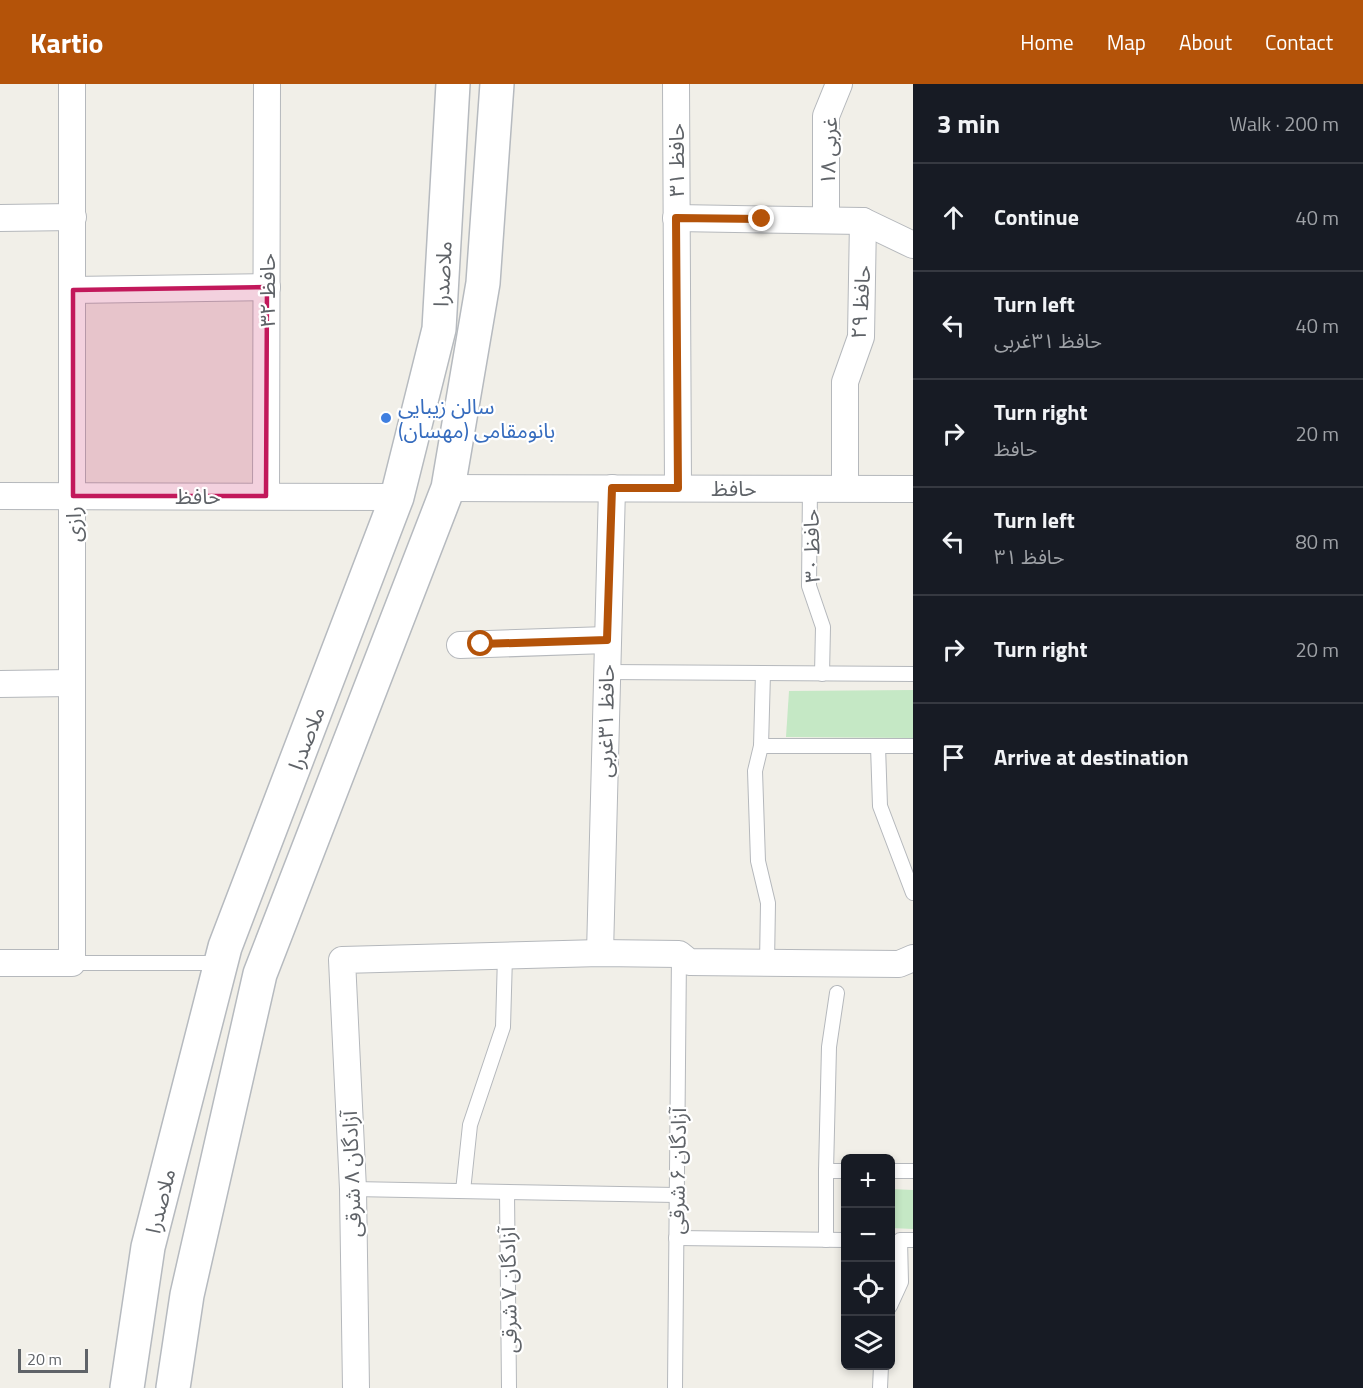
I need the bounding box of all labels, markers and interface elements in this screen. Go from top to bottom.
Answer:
text: Kartio [30,21,104,64]
text: Home [1020,26,1074,58]
text: Map [1107,26,1146,58]
text: About [1179,26,1232,58]
text: Contact [1265,26,1333,58]
text: 3 min [937,104,1000,143]
text: Walk · 200 m [1230,108,1339,139]
street label: ۱۸ غربی [811,116,845,186]
street label: حافظ ۳۱ [660,123,692,197]
text: Continue [994,200,1079,234]
icon: ahead [937,201,970,234]
text: 40 m [1295,202,1339,233]
route end [748,205,774,231]
street label: ملاصدرا [424,240,460,308]
street label: حافظ ۳۲ [251,253,283,327]
street label: حافظ ۲۹ [841,264,879,340]
text: Turn left [994,287,1075,321]
icon: left [937,309,970,342]
text: 40 m [1295,310,1339,341]
text: حافظ ۳۱غربی [994,325,1102,356]
place label: سالن زیبایی بانومقامی (مهسان) [398,390,555,446]
text: Turn right [994,395,1088,429]
marker: سالن زیبایی بانومقامی (مهسان) [379,411,393,425]
icon: right [937,417,970,450]
text: 20 m [1295,418,1339,449]
text: حافظ [994,433,1037,464]
street label: حافظ [711,472,757,504]
street label: حافظ [175,480,221,512]
text: Turn left [994,503,1075,537]
street label: رازی [57,506,89,542]
street label: حافظ ۳۰ [794,509,828,583]
icon: left [937,525,970,558]
text: 80 m [1295,526,1339,557]
text: حافظ ۳۱ [994,541,1064,572]
route start [467,630,493,656]
text: Turn right [994,632,1088,666]
icon: right [937,633,970,666]
text: 20 m [1295,634,1339,665]
street label: حافظ ۳۱غربی [588,664,622,778]
street label: ملاصدرا [279,701,333,775]
text: Arrive at destination [994,740,1189,774]
icon: arrive [937,741,970,774]
street label: آزادگان ۶ شرقی [660,1107,694,1235]
street label: آزادگان ۸ شرقی [333,1109,369,1238]
map controls [841,1154,895,1370]
button: + [841,1154,895,1208]
street label: ملاصدرا [137,1165,183,1237]
button: − [841,1208,895,1262]
street label: آزادگان ۷ شرقی [491,1226,525,1354]
button: locate [841,1262,895,1316]
button: layers [841,1316,895,1370]
scale bar [18,1346,88,1374]
text: 20 m [27,1347,62,1371]

